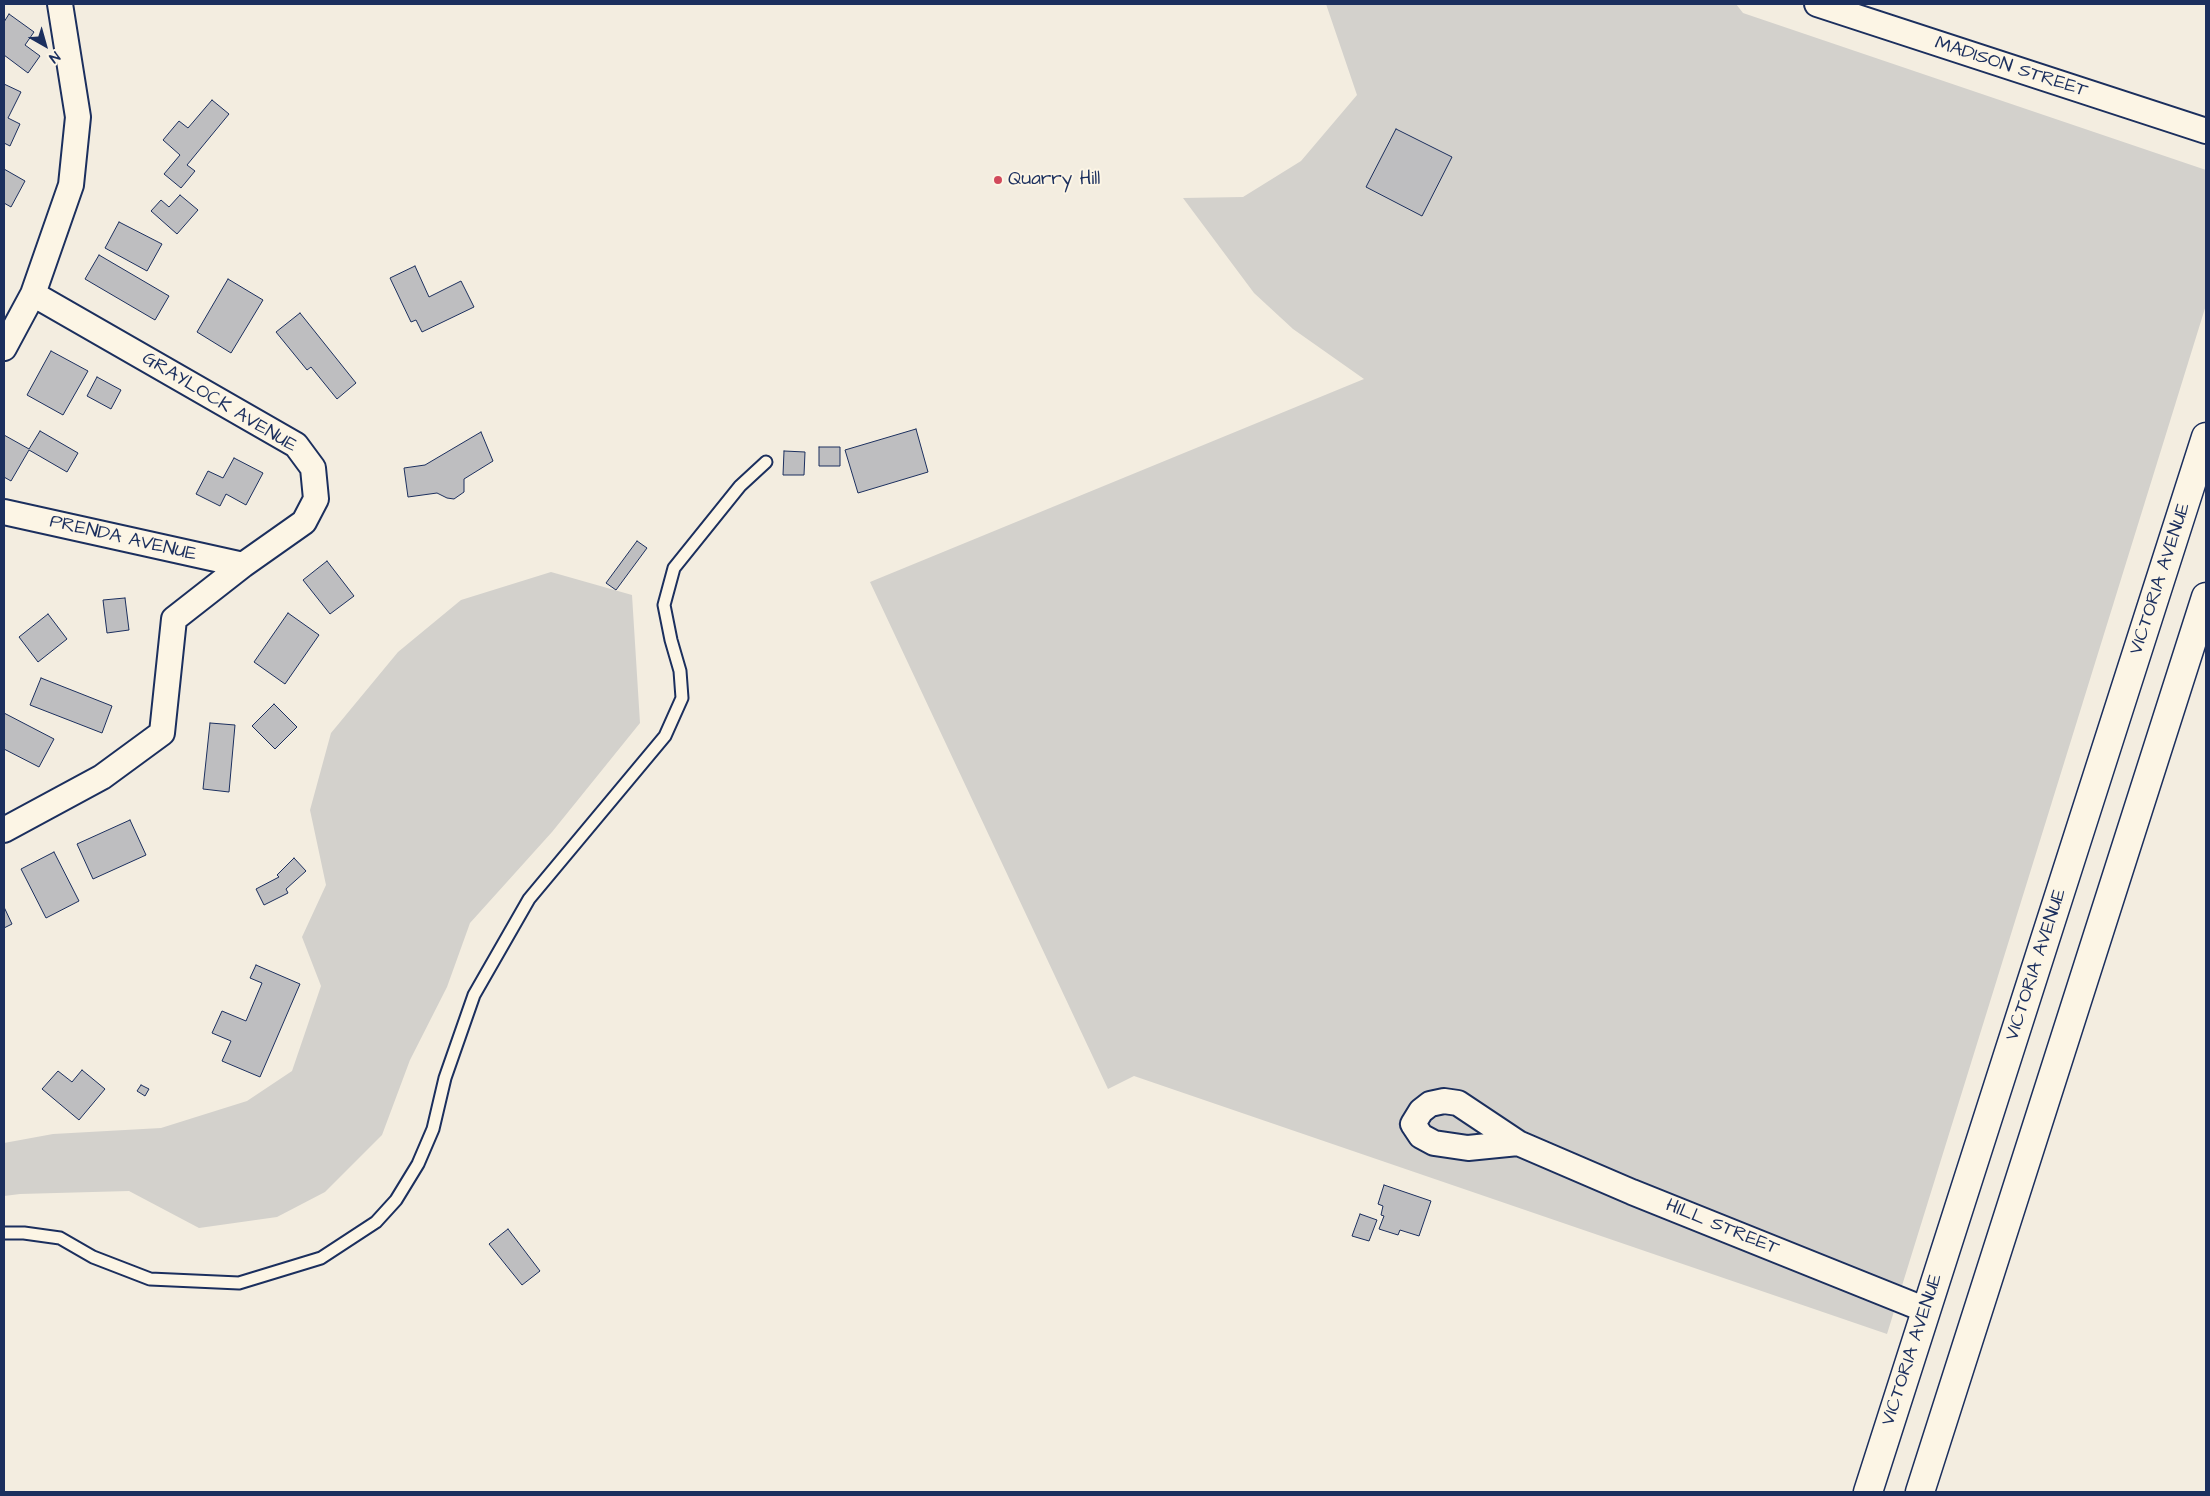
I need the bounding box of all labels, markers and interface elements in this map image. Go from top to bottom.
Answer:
north arrow [20,20,70,70]
street label: MADISON STREET [1932,33,2090,103]
text: N [45,46,64,67]
place label: Quarry Hill [1008,169,1100,191]
marker: Quarry Hill [992,174,1004,186]
street label: GRAYLOCK AVENUE [137,348,301,458]
street label: VICTORIA AVENUE [2126,500,2196,658]
street label: PRENDA AVENUE [47,511,199,567]
street label: VICTORIA AVENUE [2002,886,2072,1044]
street label: HILL STREET [1662,1195,1782,1261]
street label: VICTORIA AVENUE [1878,1271,1948,1429]

